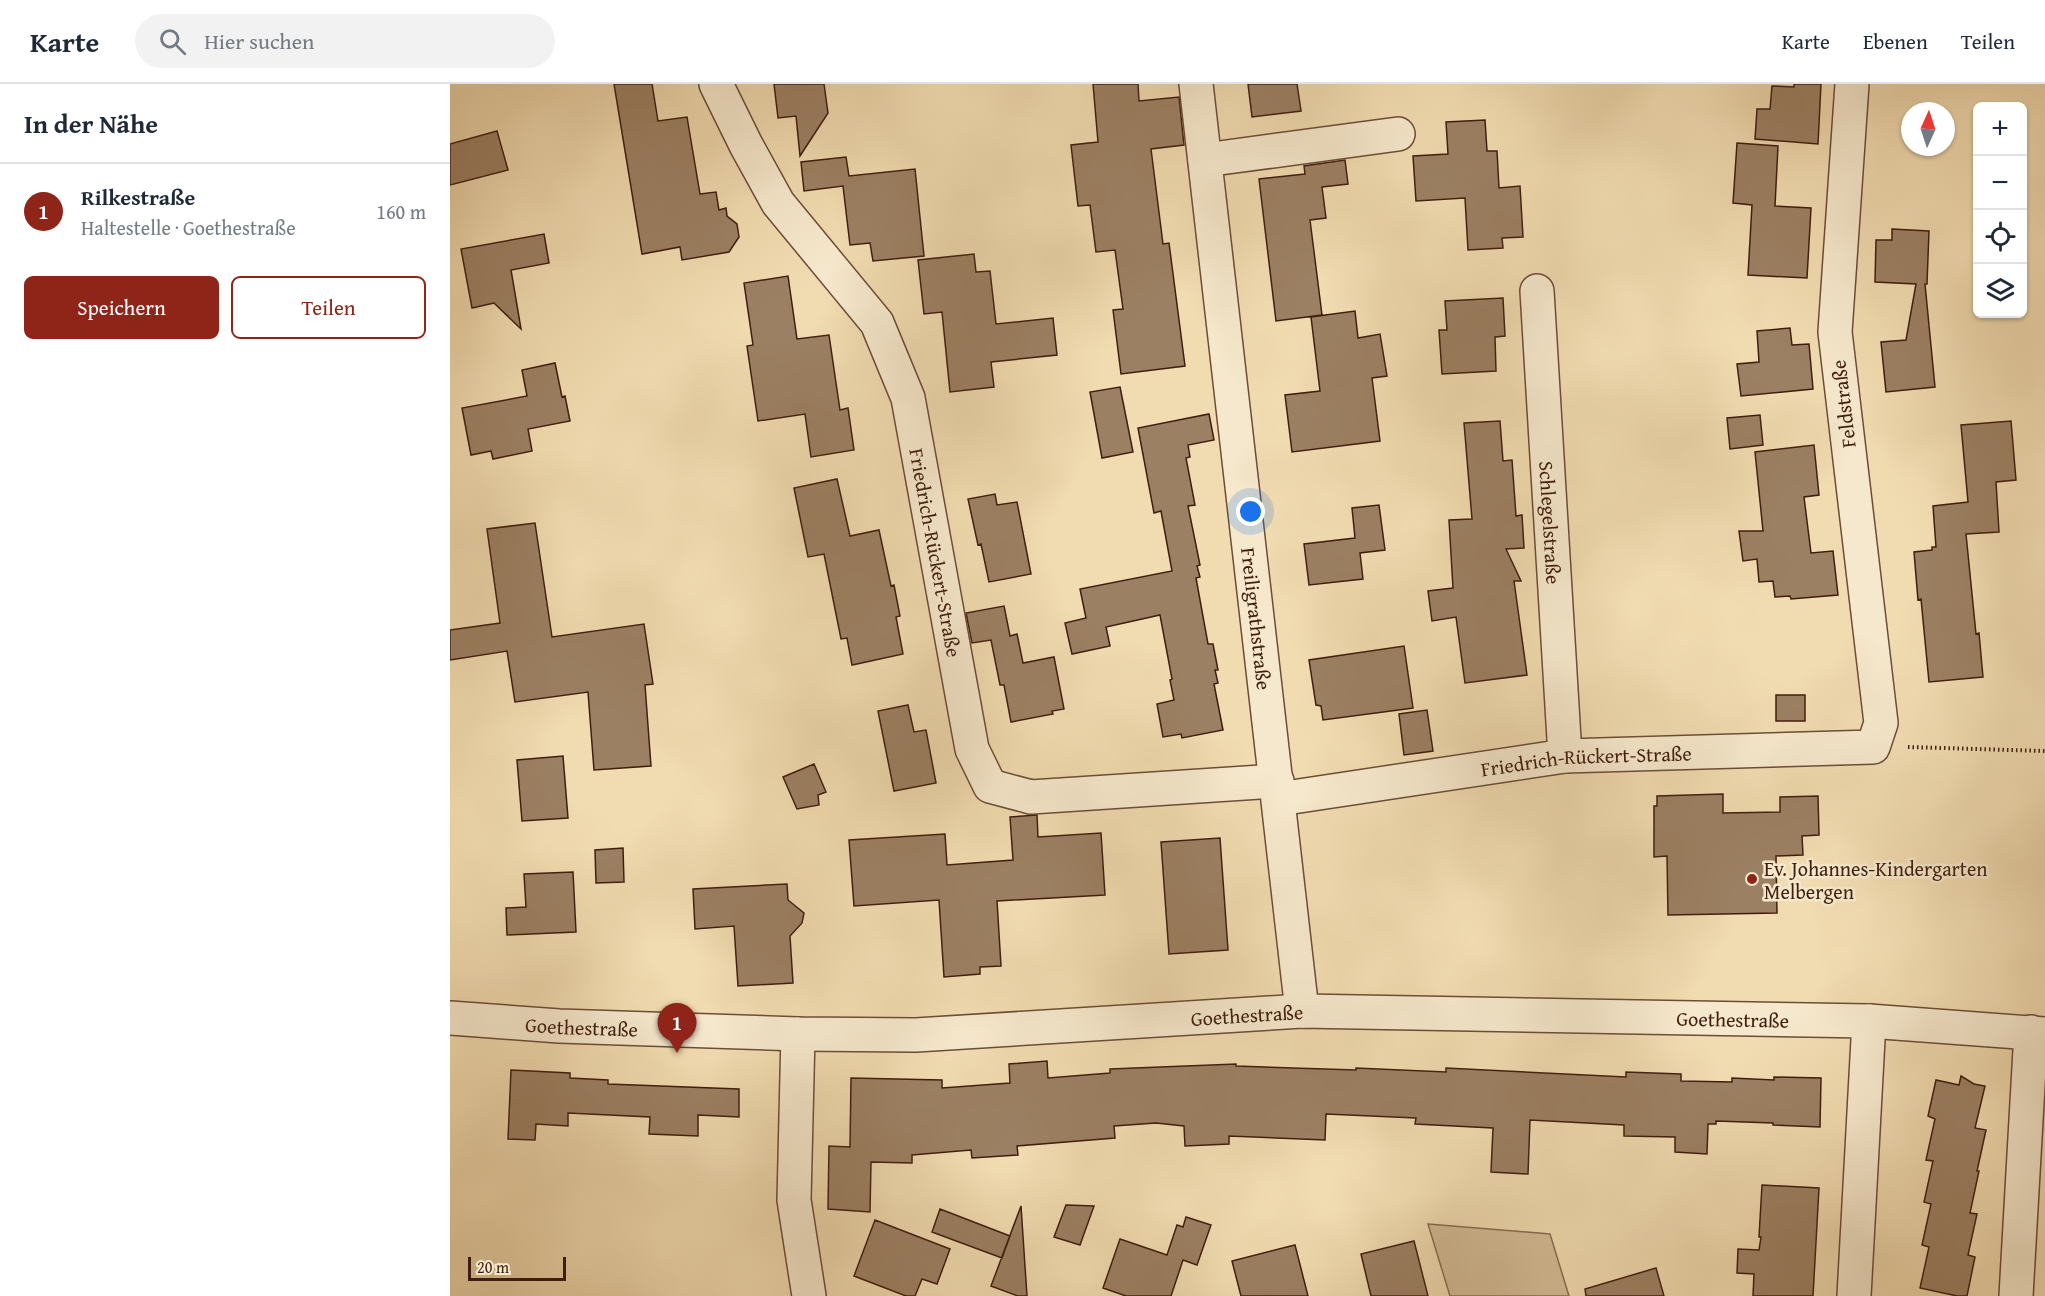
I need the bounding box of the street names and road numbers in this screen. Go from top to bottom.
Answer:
street label: Feldstraße [1823,358,1863,450]
street label: Friedrich-Rückert-Straße [903,446,969,659]
street label: Schlegelstraße [1533,460,1569,585]
street label: Freiligrathstraße [1235,546,1280,691]
street label: Friedrich-Rückert-Straße [1479,738,1692,783]
street label: Goethestraße [1190,996,1304,1032]
street label: Goethestraße [1676,1003,1789,1034]
street label: Goethestraße [524,1009,639,1043]

